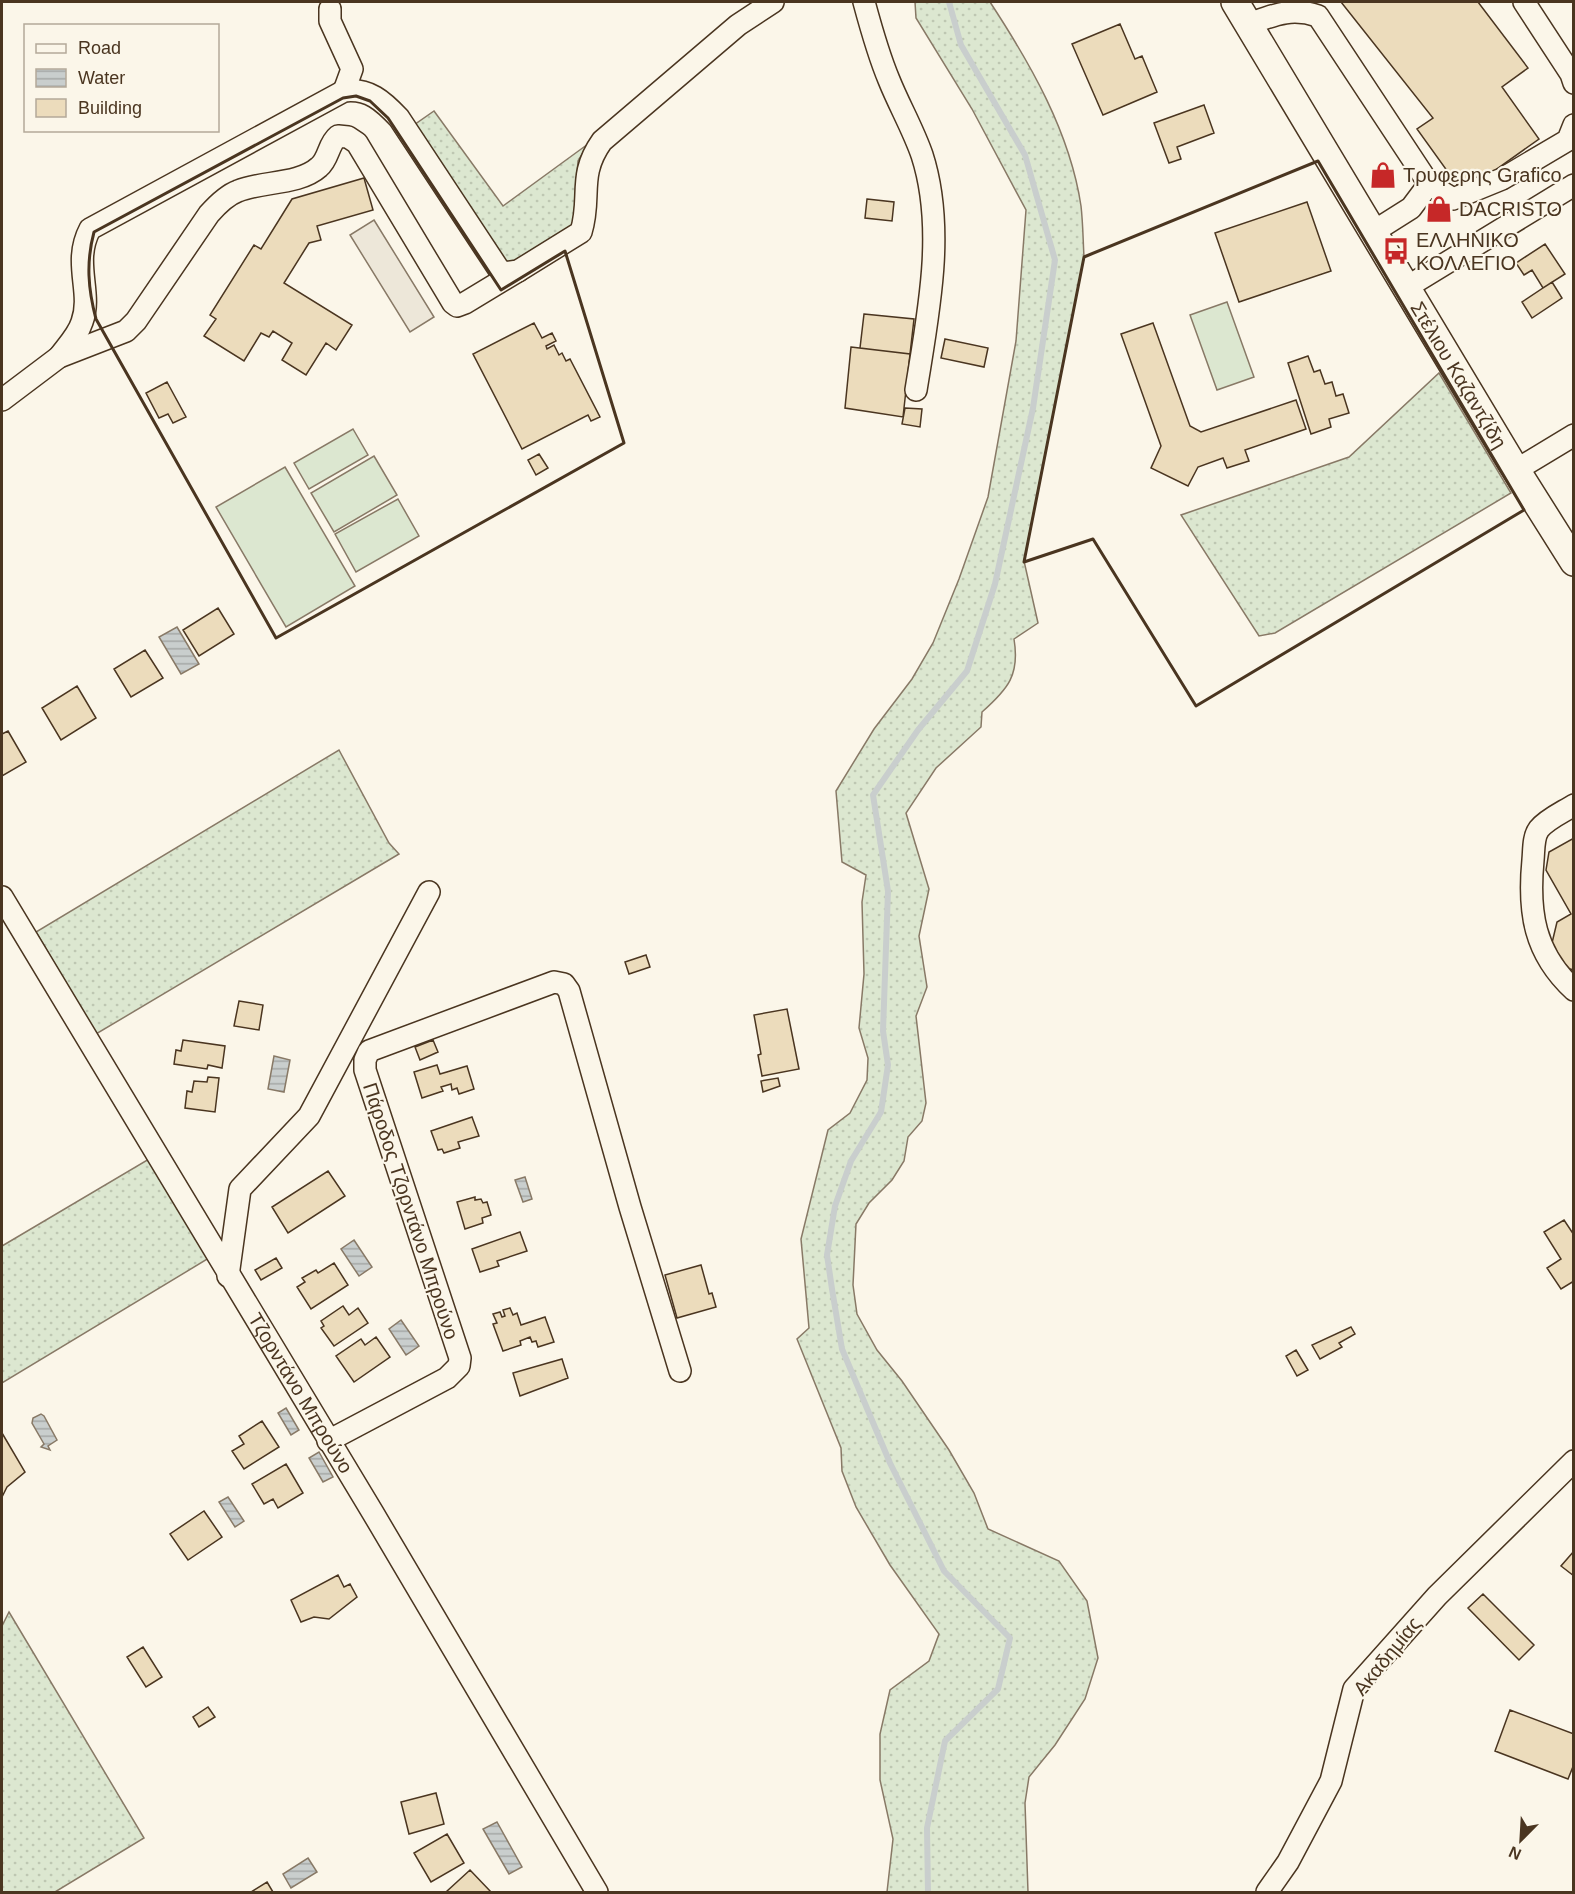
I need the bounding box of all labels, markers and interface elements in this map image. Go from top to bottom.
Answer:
legend [24,24,219,132]
text: Road [78,38,121,58]
text: Water [78,68,125,88]
text: Building [78,98,142,118]
shop icon: Τρυφερης Grafico [1368,160,1398,190]
place label: Τρυφερης Grafico [1403,164,1562,186]
shop icon: DACRISTO [1424,194,1454,224]
place label: DACRISTO [1459,198,1562,220]
place label: ΕΛΛΗΝΙΚΟ ΚΟΛΛΕΓΙΟ [1416,229,1519,274]
bus stop icon: ΕΛΛΗΝΙΚΟ ΚΟΛΛΕΓΙΟ [1381,236,1411,266]
street label: Στέλιου Καζαντζίδη [1406,298,1511,452]
street label: Πάροδος Τζορντάνο Μπρούνο [359,1080,463,1342]
street label: Τζορντάνο Μπρούνο [244,1309,357,1477]
street label: Ακαδημίας [1349,1612,1425,1699]
north arrow [1491,1810,1551,1870]
text: N [1506,1843,1524,1863]

